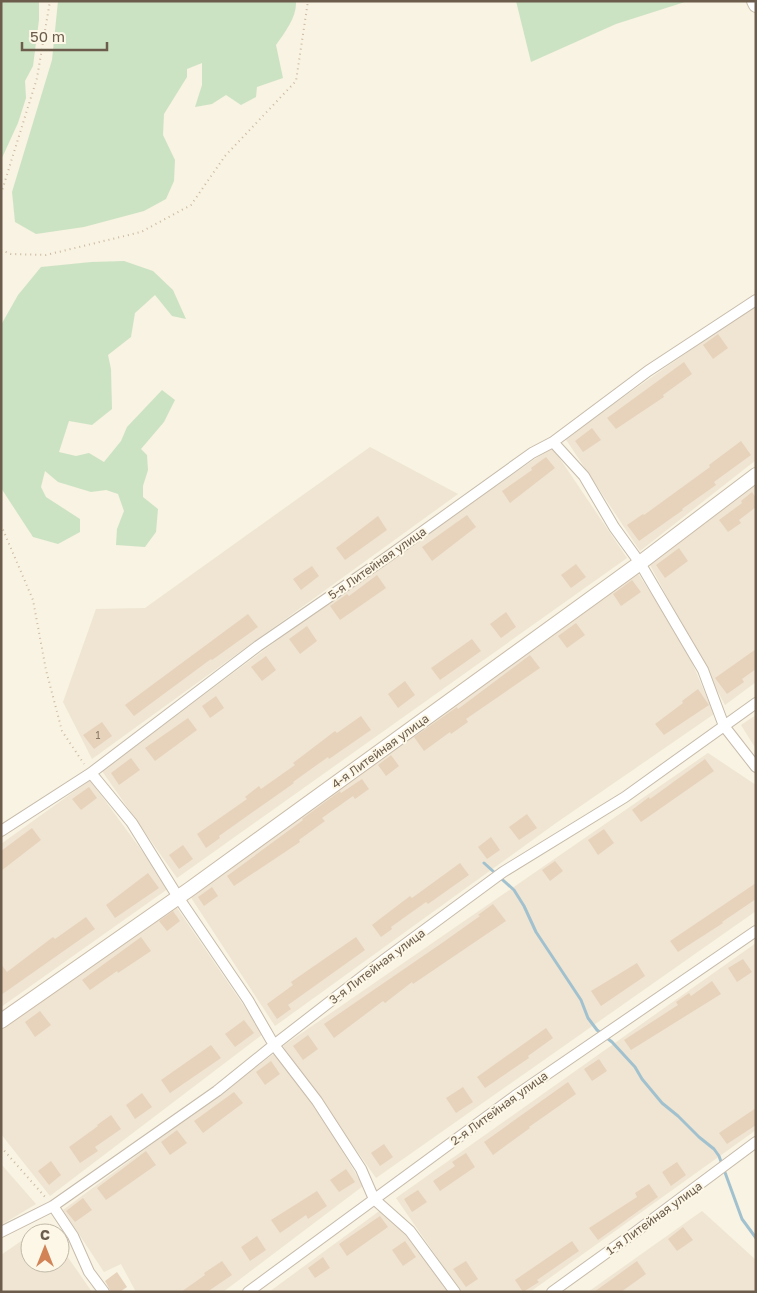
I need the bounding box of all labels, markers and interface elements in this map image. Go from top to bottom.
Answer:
scale bar [22,20,108,52]
text: 50 m [30,27,65,45]
street label: 5-я Литейная улица [325,523,429,603]
street label: 4-я Литейная улица [328,711,432,791]
house number: 1 [96,729,101,741]
street label: 3-я Литейная улица [326,925,428,1007]
street label: 2-я Литейная улица [448,1068,550,1148]
street label: 1-я Литейная улица [603,1178,705,1258]
north arrow [20,1223,70,1273]
text: С [40,1226,50,1243]

